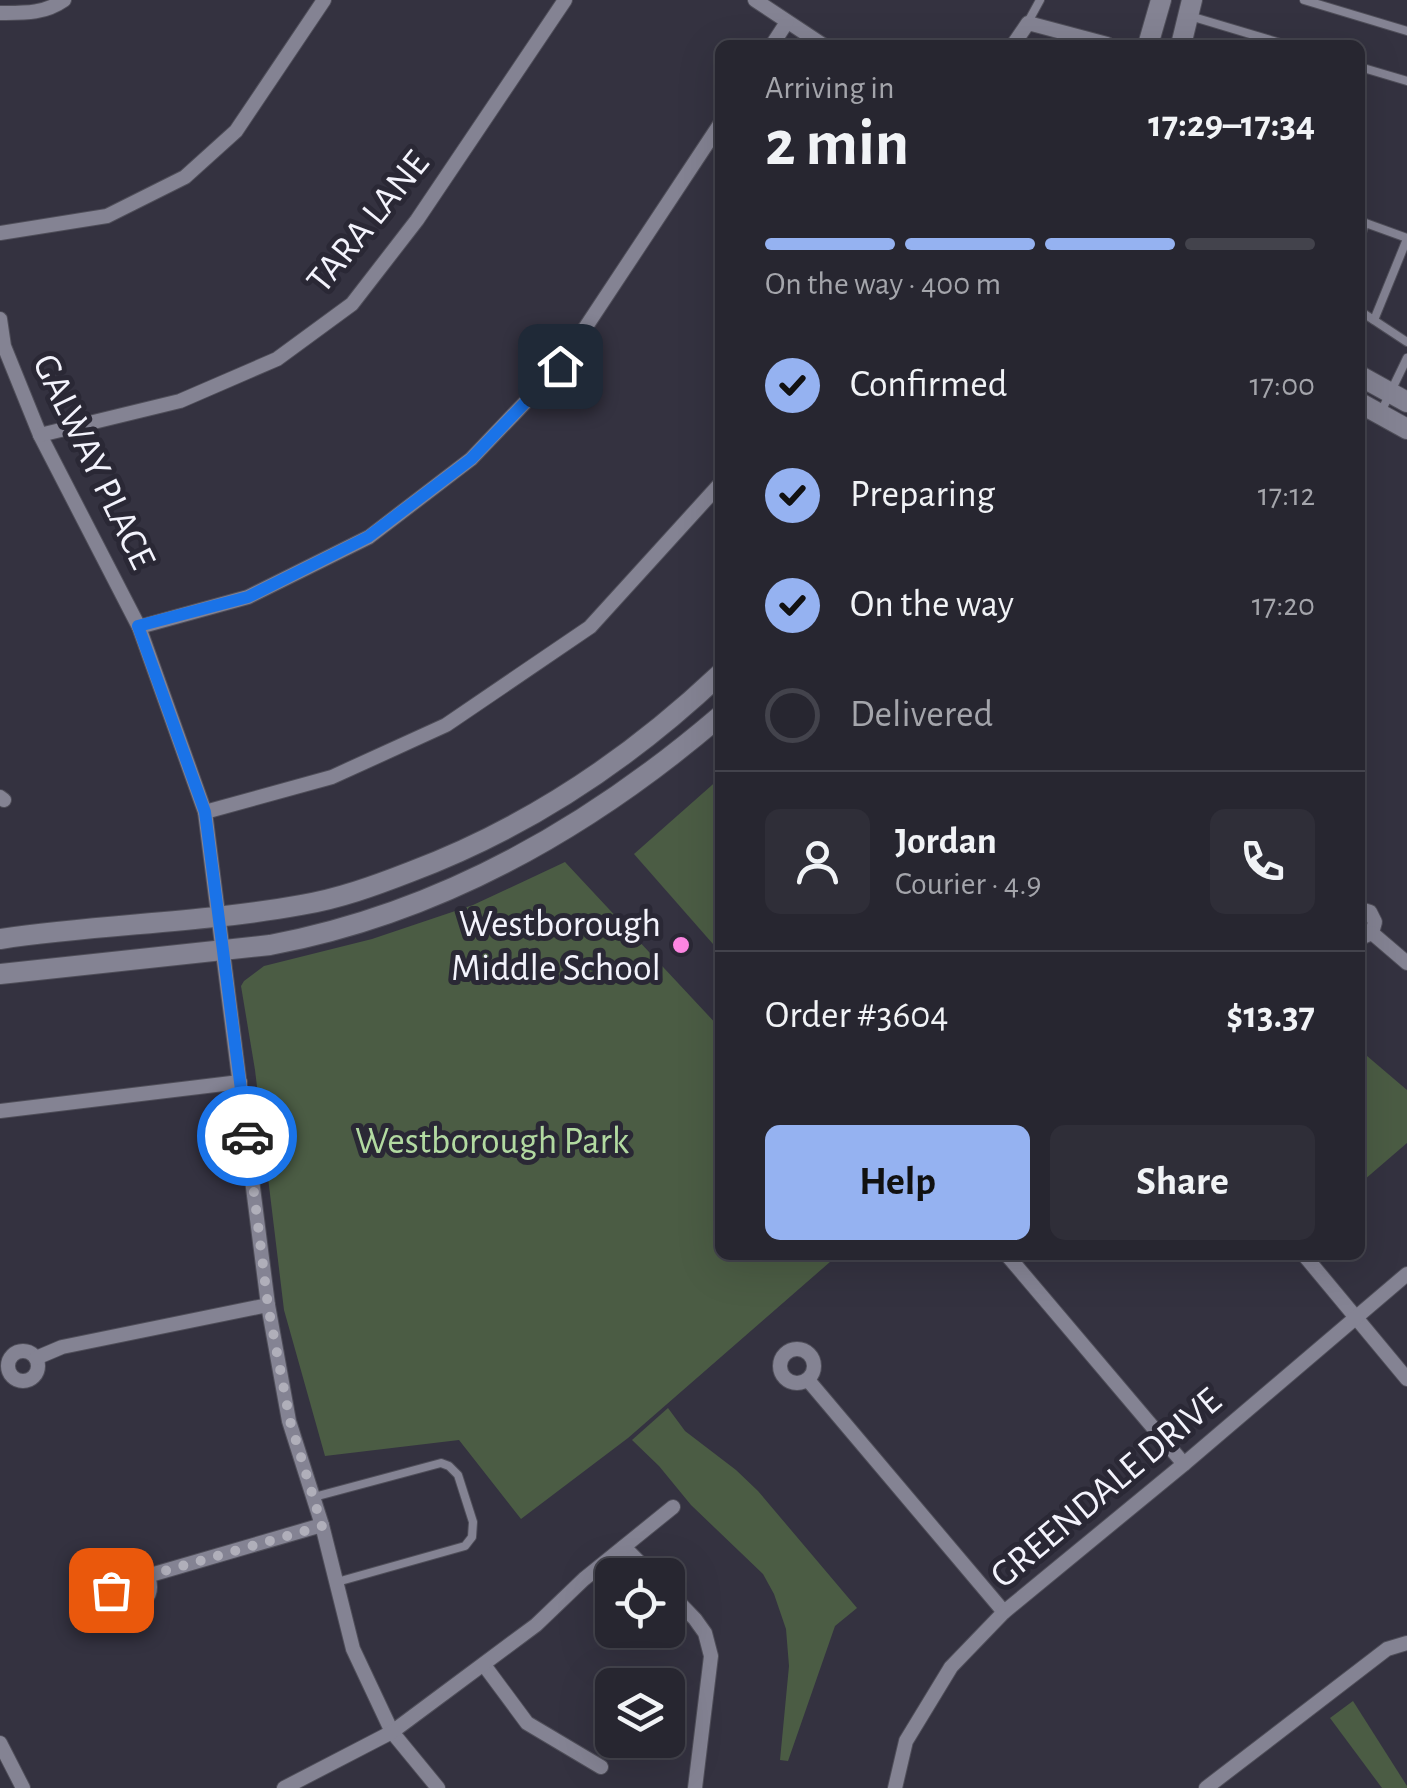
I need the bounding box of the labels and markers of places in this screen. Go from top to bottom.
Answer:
pin [518,324,603,409]
place label: Westborough Middle School [451,906,661,988]
marker: Westborough Middle School [670,934,692,956]
pin [69,1548,154,1633]

